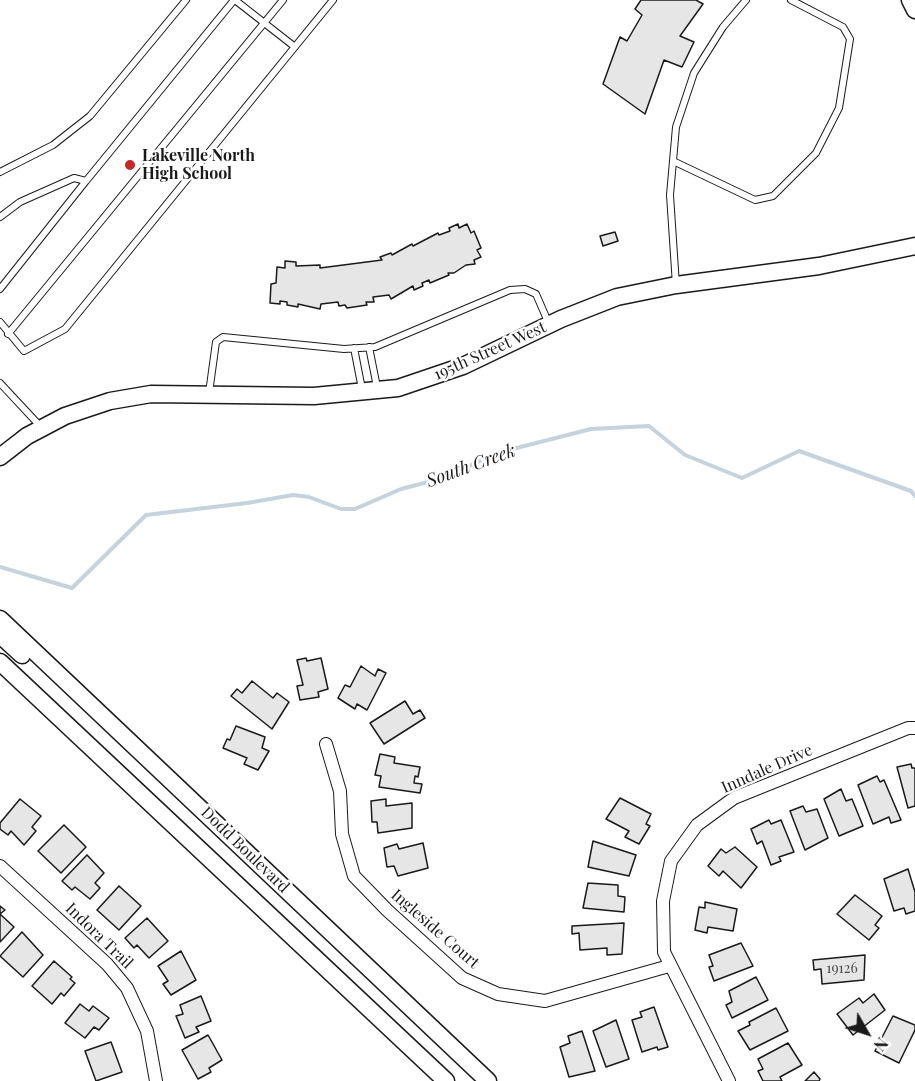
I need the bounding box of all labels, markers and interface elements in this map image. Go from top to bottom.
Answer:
place label: Lakeville North High School [142,146,255,184]
marker: Lakeville North High School [123,158,137,172]
street label: 195th Street West [431,318,549,384]
water label: South Creek [423,440,519,492]
street label: Inndale Drive [719,740,815,798]
street label: Dodd Boulevard [197,803,293,897]
street label: Ingleside Court [387,885,483,973]
street label: Indora Trail [61,899,137,973]
house number: 19126 [826,961,858,977]
north arrow [837,1003,897,1063]
text: N [870,1034,893,1056]

